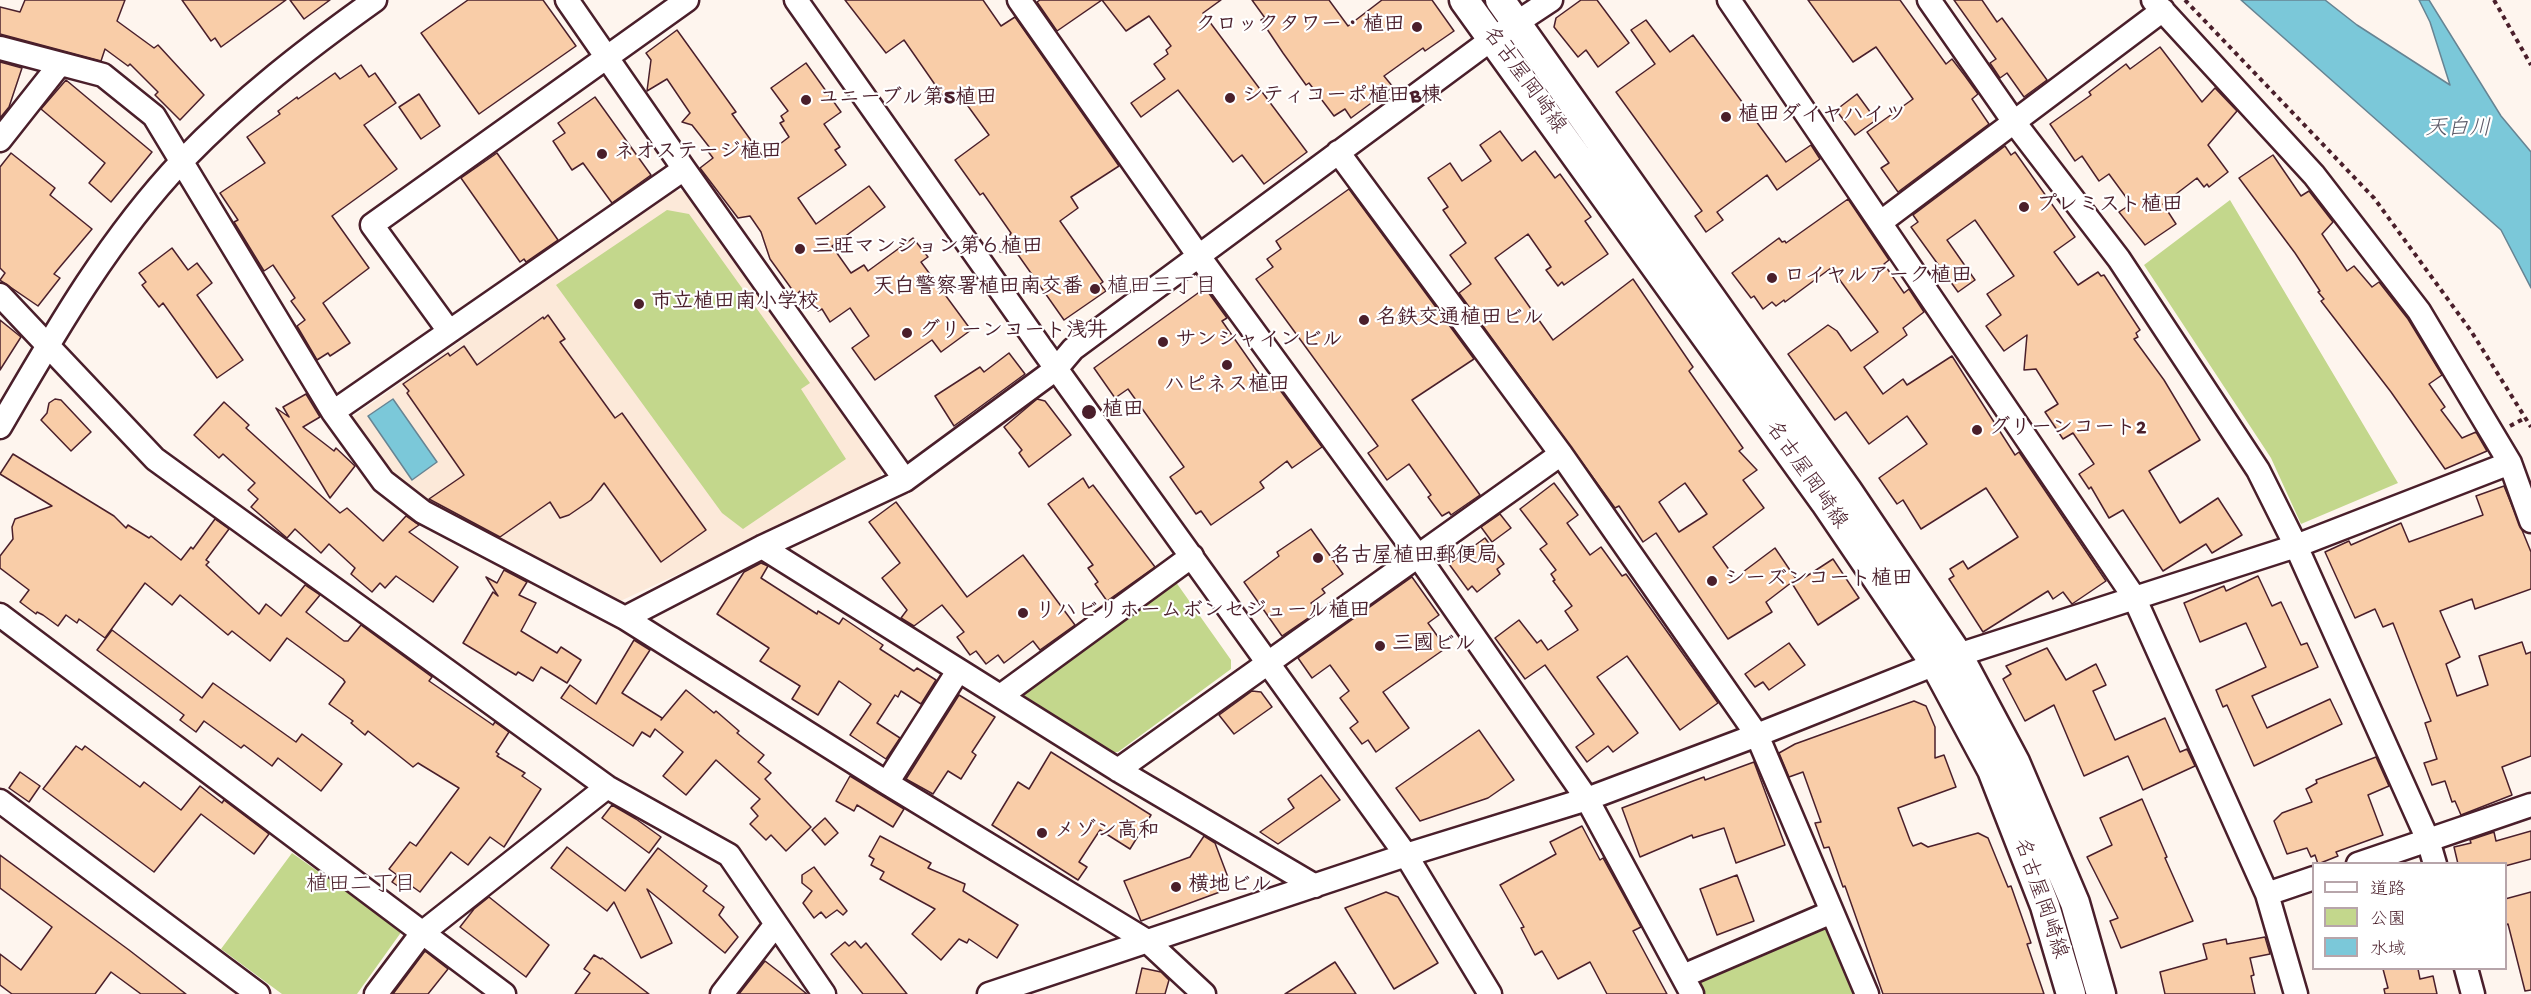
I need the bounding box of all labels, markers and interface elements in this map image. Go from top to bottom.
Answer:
place label: クロックタワー・植田 [1195,14,1405,40]
marker: クロックタワー・植田 [1410,20,1424,34]
street label: 名古屋岡崎線 [1476,23,1570,139]
place label: シティコーポ植田B棟 [1242,85,1442,111]
place label: ユニーブル第5植田 [818,87,997,113]
marker: シティコーポ植田B棟 [1223,91,1237,105]
marker: ユニーブル第5植田 [799,93,813,107]
place label: 植田ダイヤハイツ [1738,104,1906,130]
marker: 植田ダイヤハイツ [1719,110,1733,124]
water label: 天白川 [2425,118,2491,144]
place label: ネオステージ植田 [614,141,782,167]
marker: ネオステージ植田 [595,147,609,161]
place label: プレミスト植田 [2036,194,2183,220]
marker: プレミスト植田 [2017,200,2031,214]
place label: 三旺マンション第６植田 [812,236,1043,262]
marker: 三旺マンション第６植田 [793,242,807,256]
place label: ロイヤルアーク植田 [1784,265,1972,291]
marker: ロイヤルアーク植田 [1765,271,1779,285]
place label: 天白警察署植田南交番 [873,276,1083,302]
district label: 植田三丁目 [1107,276,1217,302]
marker: 天白警察署植田南交番 [1088,282,1102,296]
place label: 市立植田南小学校 [651,291,819,317]
marker: 市立植田南小学校 [632,297,646,311]
place label: 名鉄交通植田ビル [1376,307,1544,333]
marker: 名鉄交通植田ビル [1357,313,1371,327]
place label: グリーンコート浅井 [919,320,1108,346]
marker: グリーンコート浅井 [900,326,914,340]
place label: サンシャインビル [1175,329,1343,355]
marker: サンシャインビル [1156,335,1170,349]
marker: ハピネス植田 [1220,358,1234,372]
place label: ハピネス植田 [1164,374,1290,400]
place label: 植田 [1102,399,1144,425]
marker: 植田 [1080,403,1098,421]
street label: 名古屋岡崎線 [1759,417,1851,535]
place label: グリーンコート2 [1989,417,2146,443]
marker: グリーンコート2 [1970,423,1984,437]
place label: 名古屋植田郵便局 [1330,545,1498,571]
marker: 名古屋植田郵便局 [1311,551,1325,565]
place label: シーズンコート植田 [1724,568,1913,594]
marker: シーズンコート植田 [1705,574,1719,588]
place label: リハビリホームボンセジュール植田 [1035,600,1371,626]
marker: リハビリホームボンセジュール植田 [1016,606,1030,620]
place label: 三國ビル [1392,633,1476,659]
marker: 三國ビル [1373,639,1387,653]
place label: メゾン高和 [1054,820,1159,846]
marker: メゾン高和 [1035,826,1049,840]
street label: 名古屋岡崎線 [2007,835,2071,963]
legend [2312,862,2507,970]
district label: 植田二丁目 [306,874,416,900]
place label: 横地ビル [1188,874,1272,900]
marker: 横地ビル [1169,880,1183,894]
text: 道路 [2370,880,2406,901]
text: 公園 [2370,910,2406,931]
text: 水域 [2370,940,2406,961]

